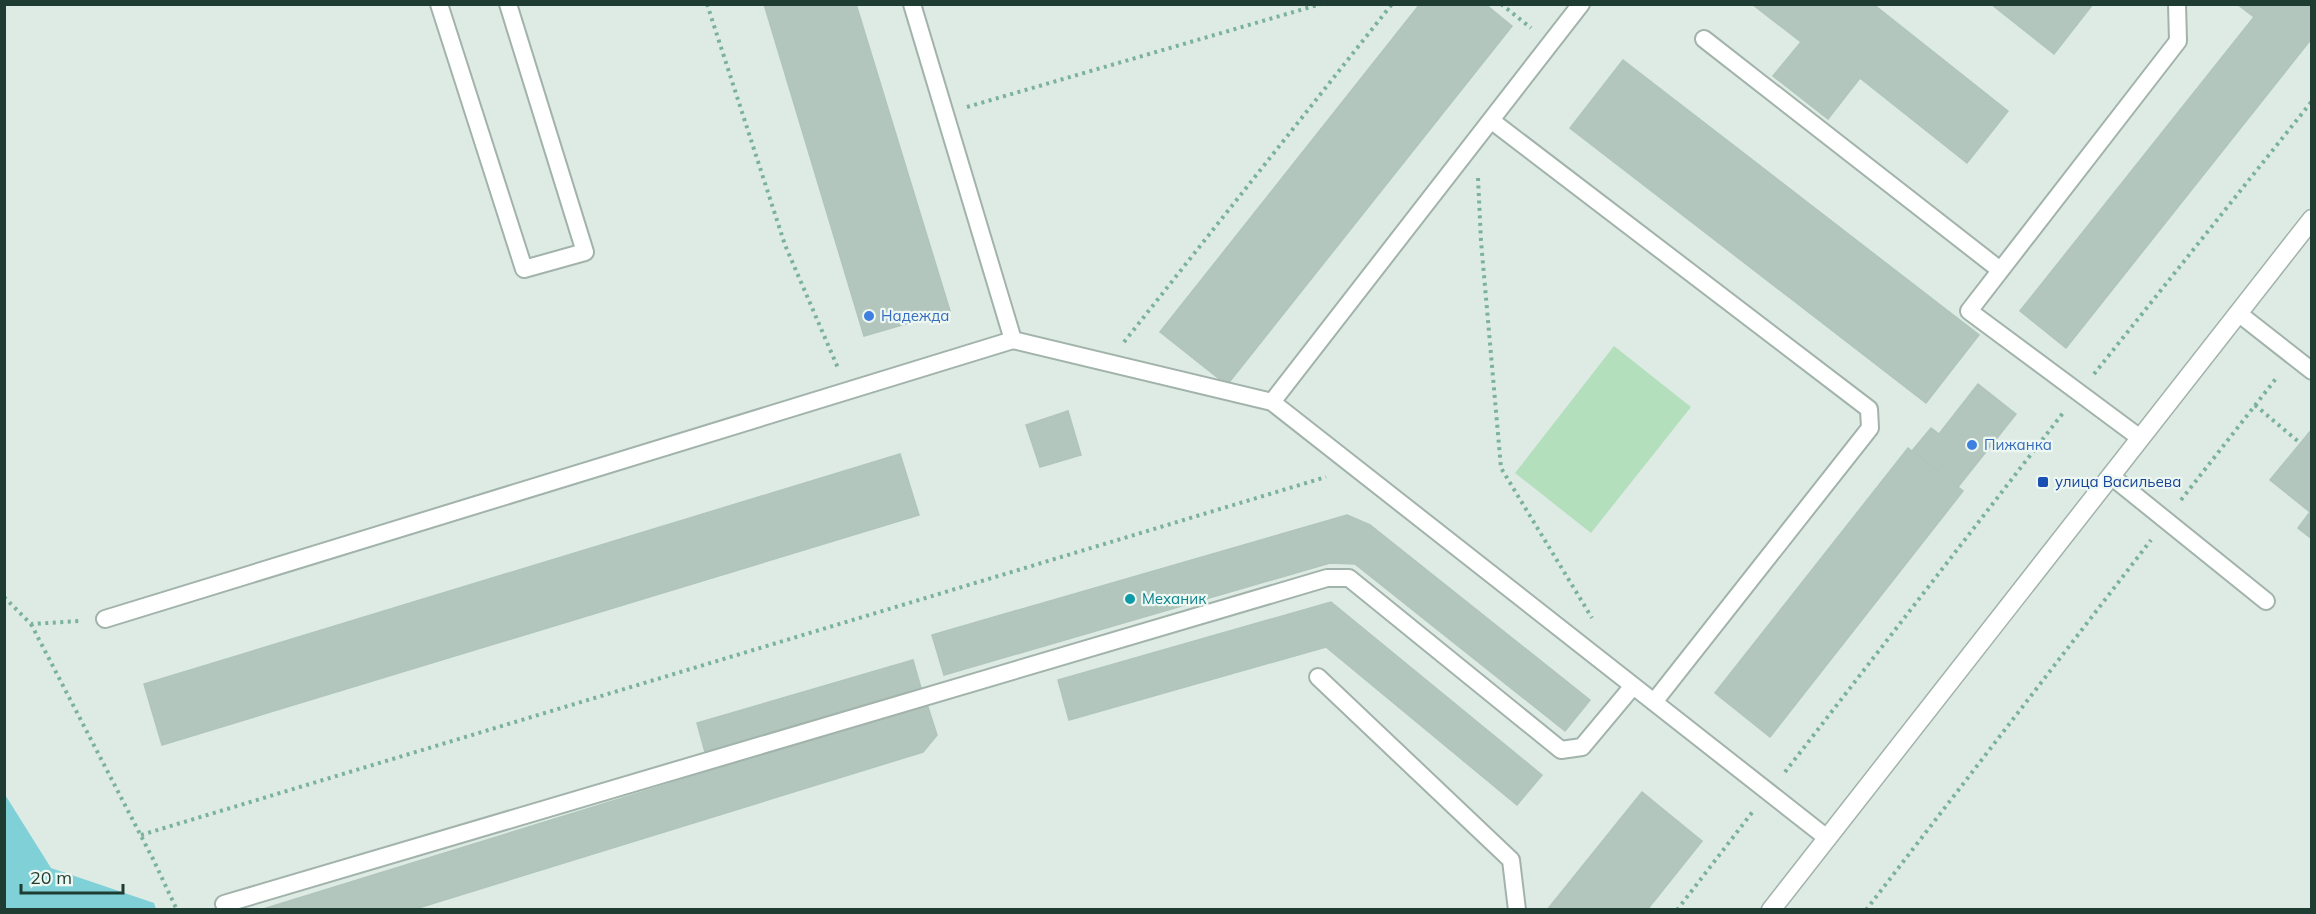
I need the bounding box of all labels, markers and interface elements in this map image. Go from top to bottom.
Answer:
place label: Надежда [881,306,949,325]
marker: Надежда [862,309,876,323]
place label: Пижанка [1984,435,2052,454]
marker: Пижанка [1965,438,1979,452]
place label: улица Васильева [2055,472,2181,491]
marker: улица Васильева [2036,475,2050,489]
place label: Механик [1142,589,1207,608]
marker: Механик [1123,592,1137,606]
scale bar [21,857,123,895]
text: 20 m [30,866,72,889]

